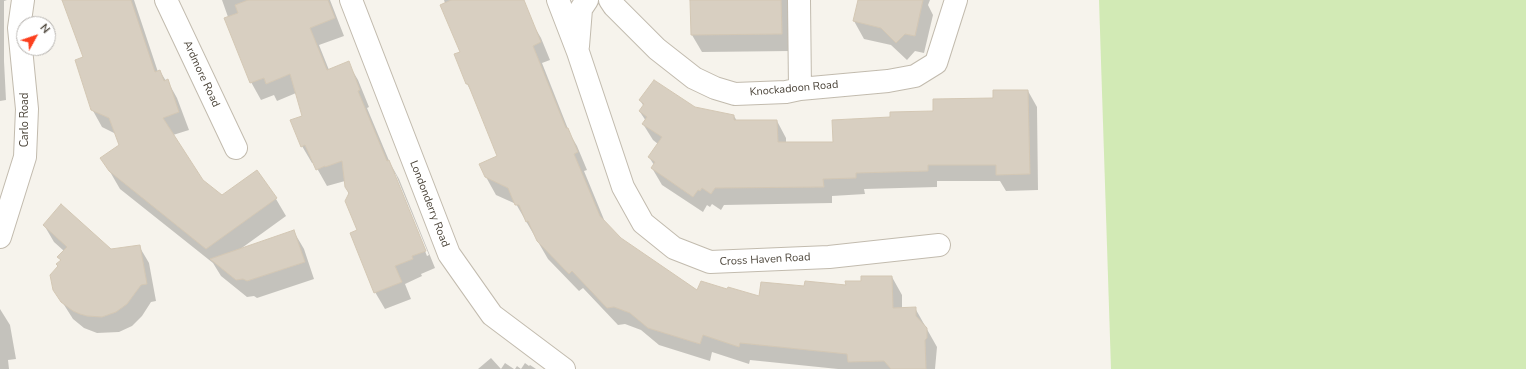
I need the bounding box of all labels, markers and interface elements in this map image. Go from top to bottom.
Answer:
north arrow [16,16,56,56]
text: N [36,21,53,37]
street label: Ardmore Road [180,39,222,109]
street label: Knockadoon Road [749,79,839,99]
street label: Carlo Road [18,93,32,147]
street label: Londonderry Road [406,159,452,249]
street label: Cross Haven Road [719,251,811,269]

